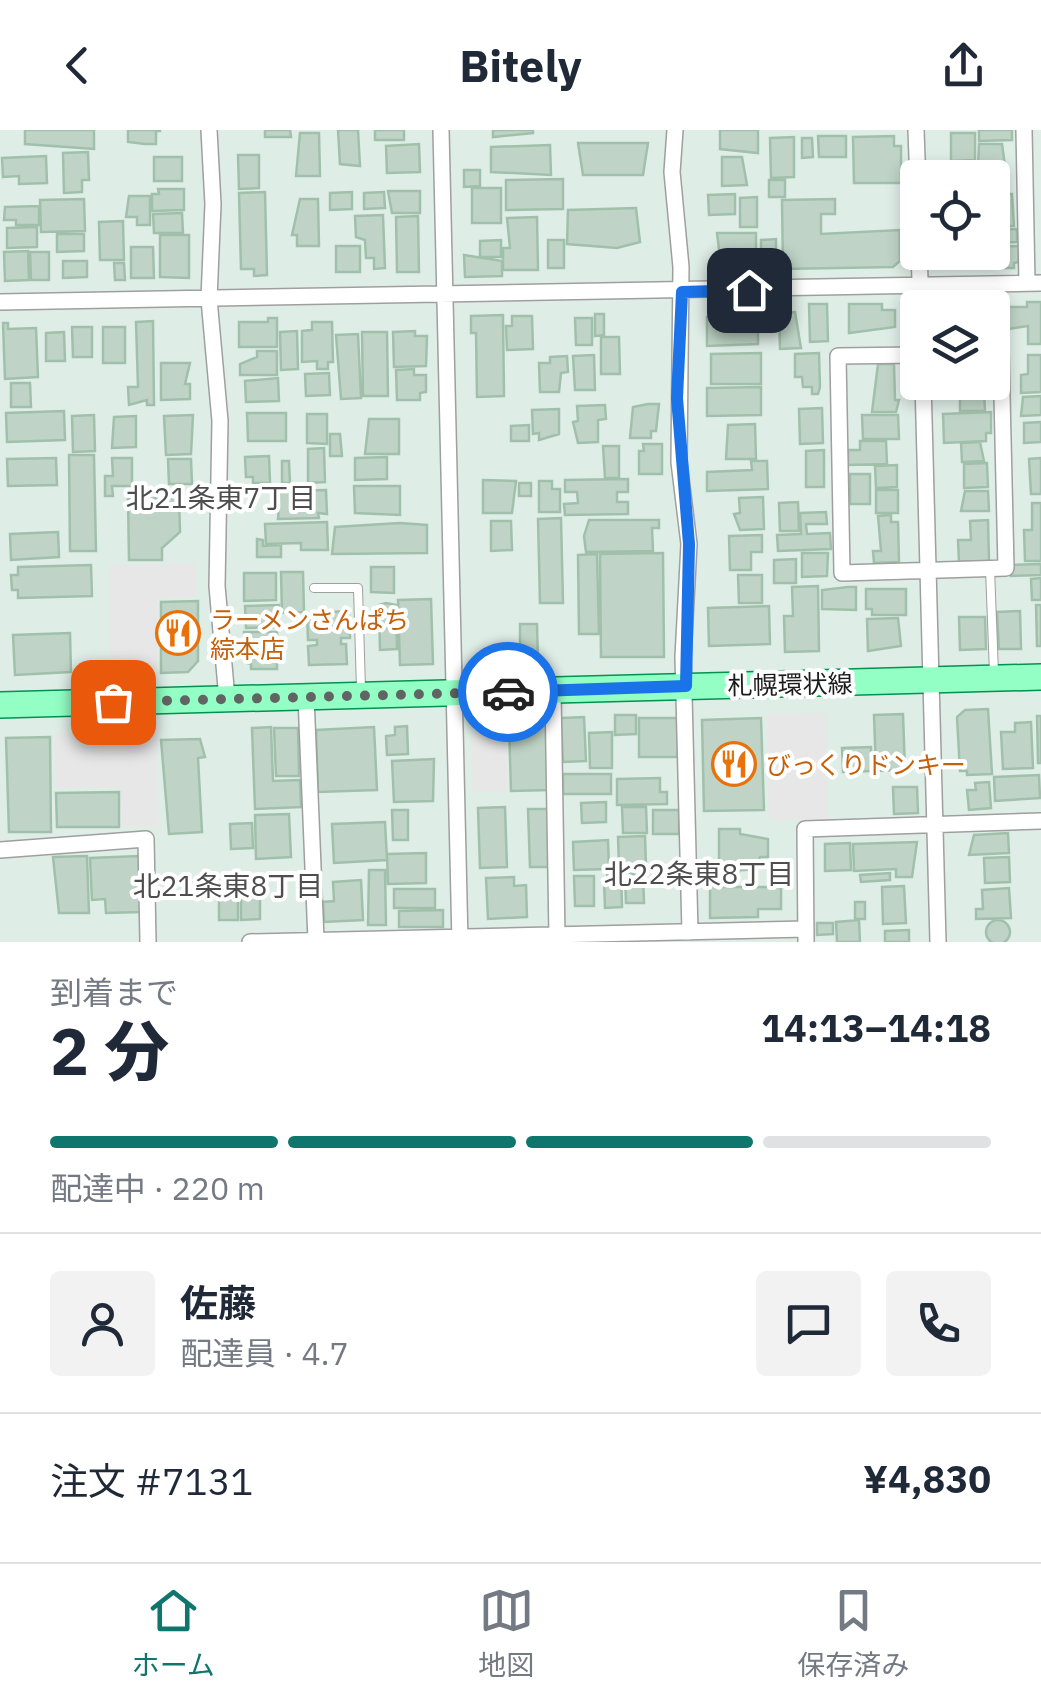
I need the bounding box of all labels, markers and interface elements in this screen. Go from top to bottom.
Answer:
text: Bitely [459,36,582,94]
icon: back [50,38,105,93]
icon: share [936,38,991,93]
map controls [900,160,1010,400]
button: locate [900,160,1010,270]
pin [707,248,792,333]
icon: home [722,263,777,318]
button: layers [900,290,1010,400]
district label: 北21条東7丁目 [126,479,316,516]
place label: ラーメンさんぱち 綜本店 [210,603,409,665]
restaurant icon: ラーメンさんぱち 綜本店 [155,610,201,656]
courier [458,642,558,742]
pin [71,660,156,745]
icon: car [481,665,536,720]
street label: 札幌環状線 [727,666,853,702]
icon: bag [86,675,141,730]
restaurant icon: びっくりドンキー [711,741,757,787]
place label: びっくりドンキー [766,748,966,781]
district label: 北22条東8丁目 [604,855,794,892]
district label: 北21条東8丁目 [133,867,323,904]
text: 到着まで [50,971,178,1013]
text: 14:13–14:18 [761,1003,991,1052]
text: 2 分 [50,1008,169,1093]
text: 配達中 · 220 m [50,1167,265,1209]
button: person [50,1271,155,1376]
button: chat [756,1271,861,1376]
button: phone [886,1271,991,1376]
text: 佐藤 [180,1278,256,1327]
text: 配達員 · 4.7 [180,1332,349,1374]
text: ¥4,830 [863,1454,991,1503]
text: 注文 #7131 [50,1456,253,1505]
tab: ホーム [132,1583,215,1683]
tab: 地図 [478,1583,534,1683]
tab: 保存済み [797,1583,909,1683]

